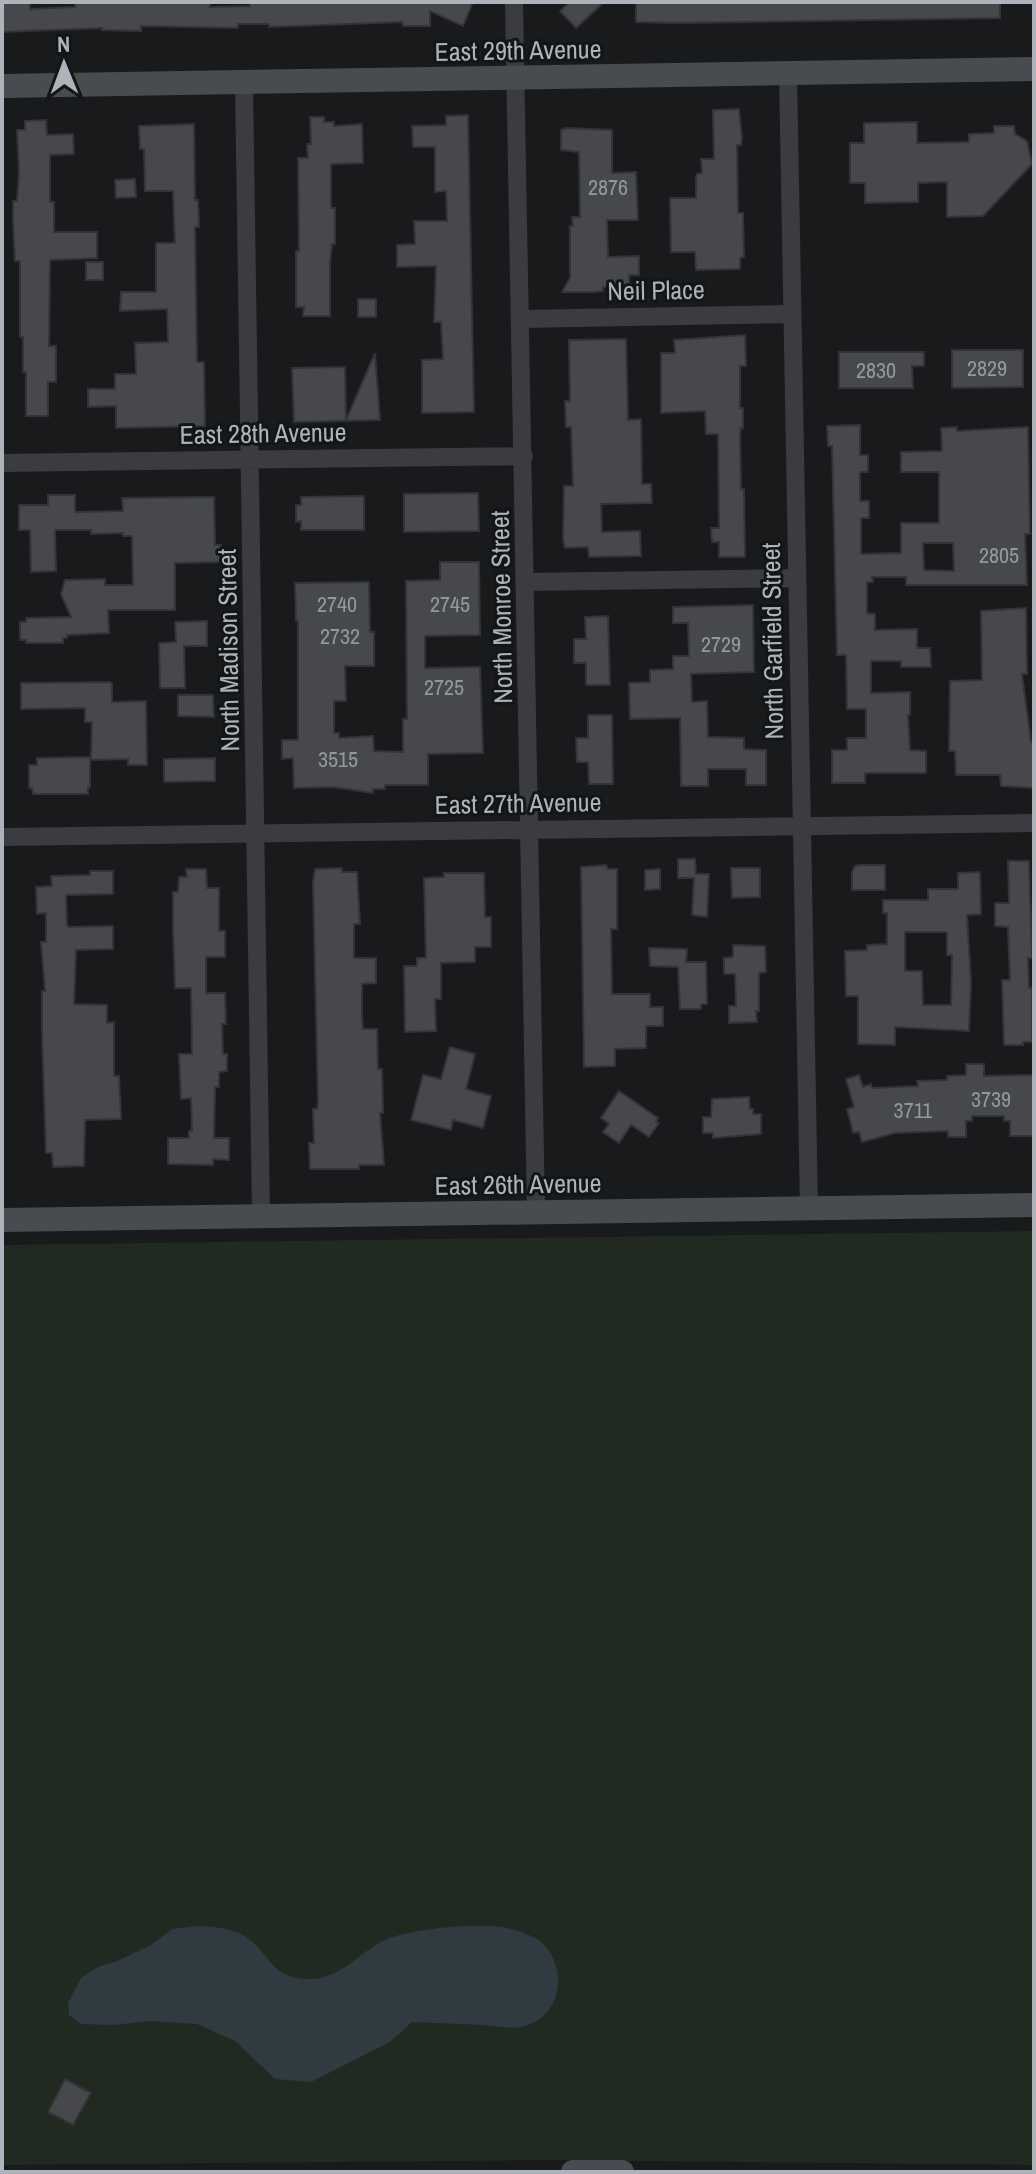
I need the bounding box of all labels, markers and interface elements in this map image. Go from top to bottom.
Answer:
north arrow [24,24,104,104]
text: N [57,29,70,59]
street label: East 29th Avenue [434,31,602,69]
house number: 2876 [588,172,628,202]
street label: Neil Place [607,272,705,308]
house number: 2829 [967,353,1007,383]
house number: 2830 [856,355,896,385]
street label: East 28th Avenue [179,414,347,452]
street label: North Monroe Street [482,510,520,704]
house number: 2805 [979,540,1019,570]
street label: North Garfield Street [753,542,791,740]
street label: North Madison Street [209,548,247,752]
house number: 2740 [317,589,357,619]
house number: 2745 [430,589,470,619]
house number: 2732 [320,621,360,651]
house number: 2729 [701,629,741,659]
house number: 2725 [424,672,464,702]
house number: 3515 [318,744,358,774]
street label: East 27th Avenue [434,784,602,822]
house number: 3739 [971,1084,1011,1114]
house number: 3711 [894,1095,932,1125]
street label: East 26th Avenue [434,1165,602,1203]

